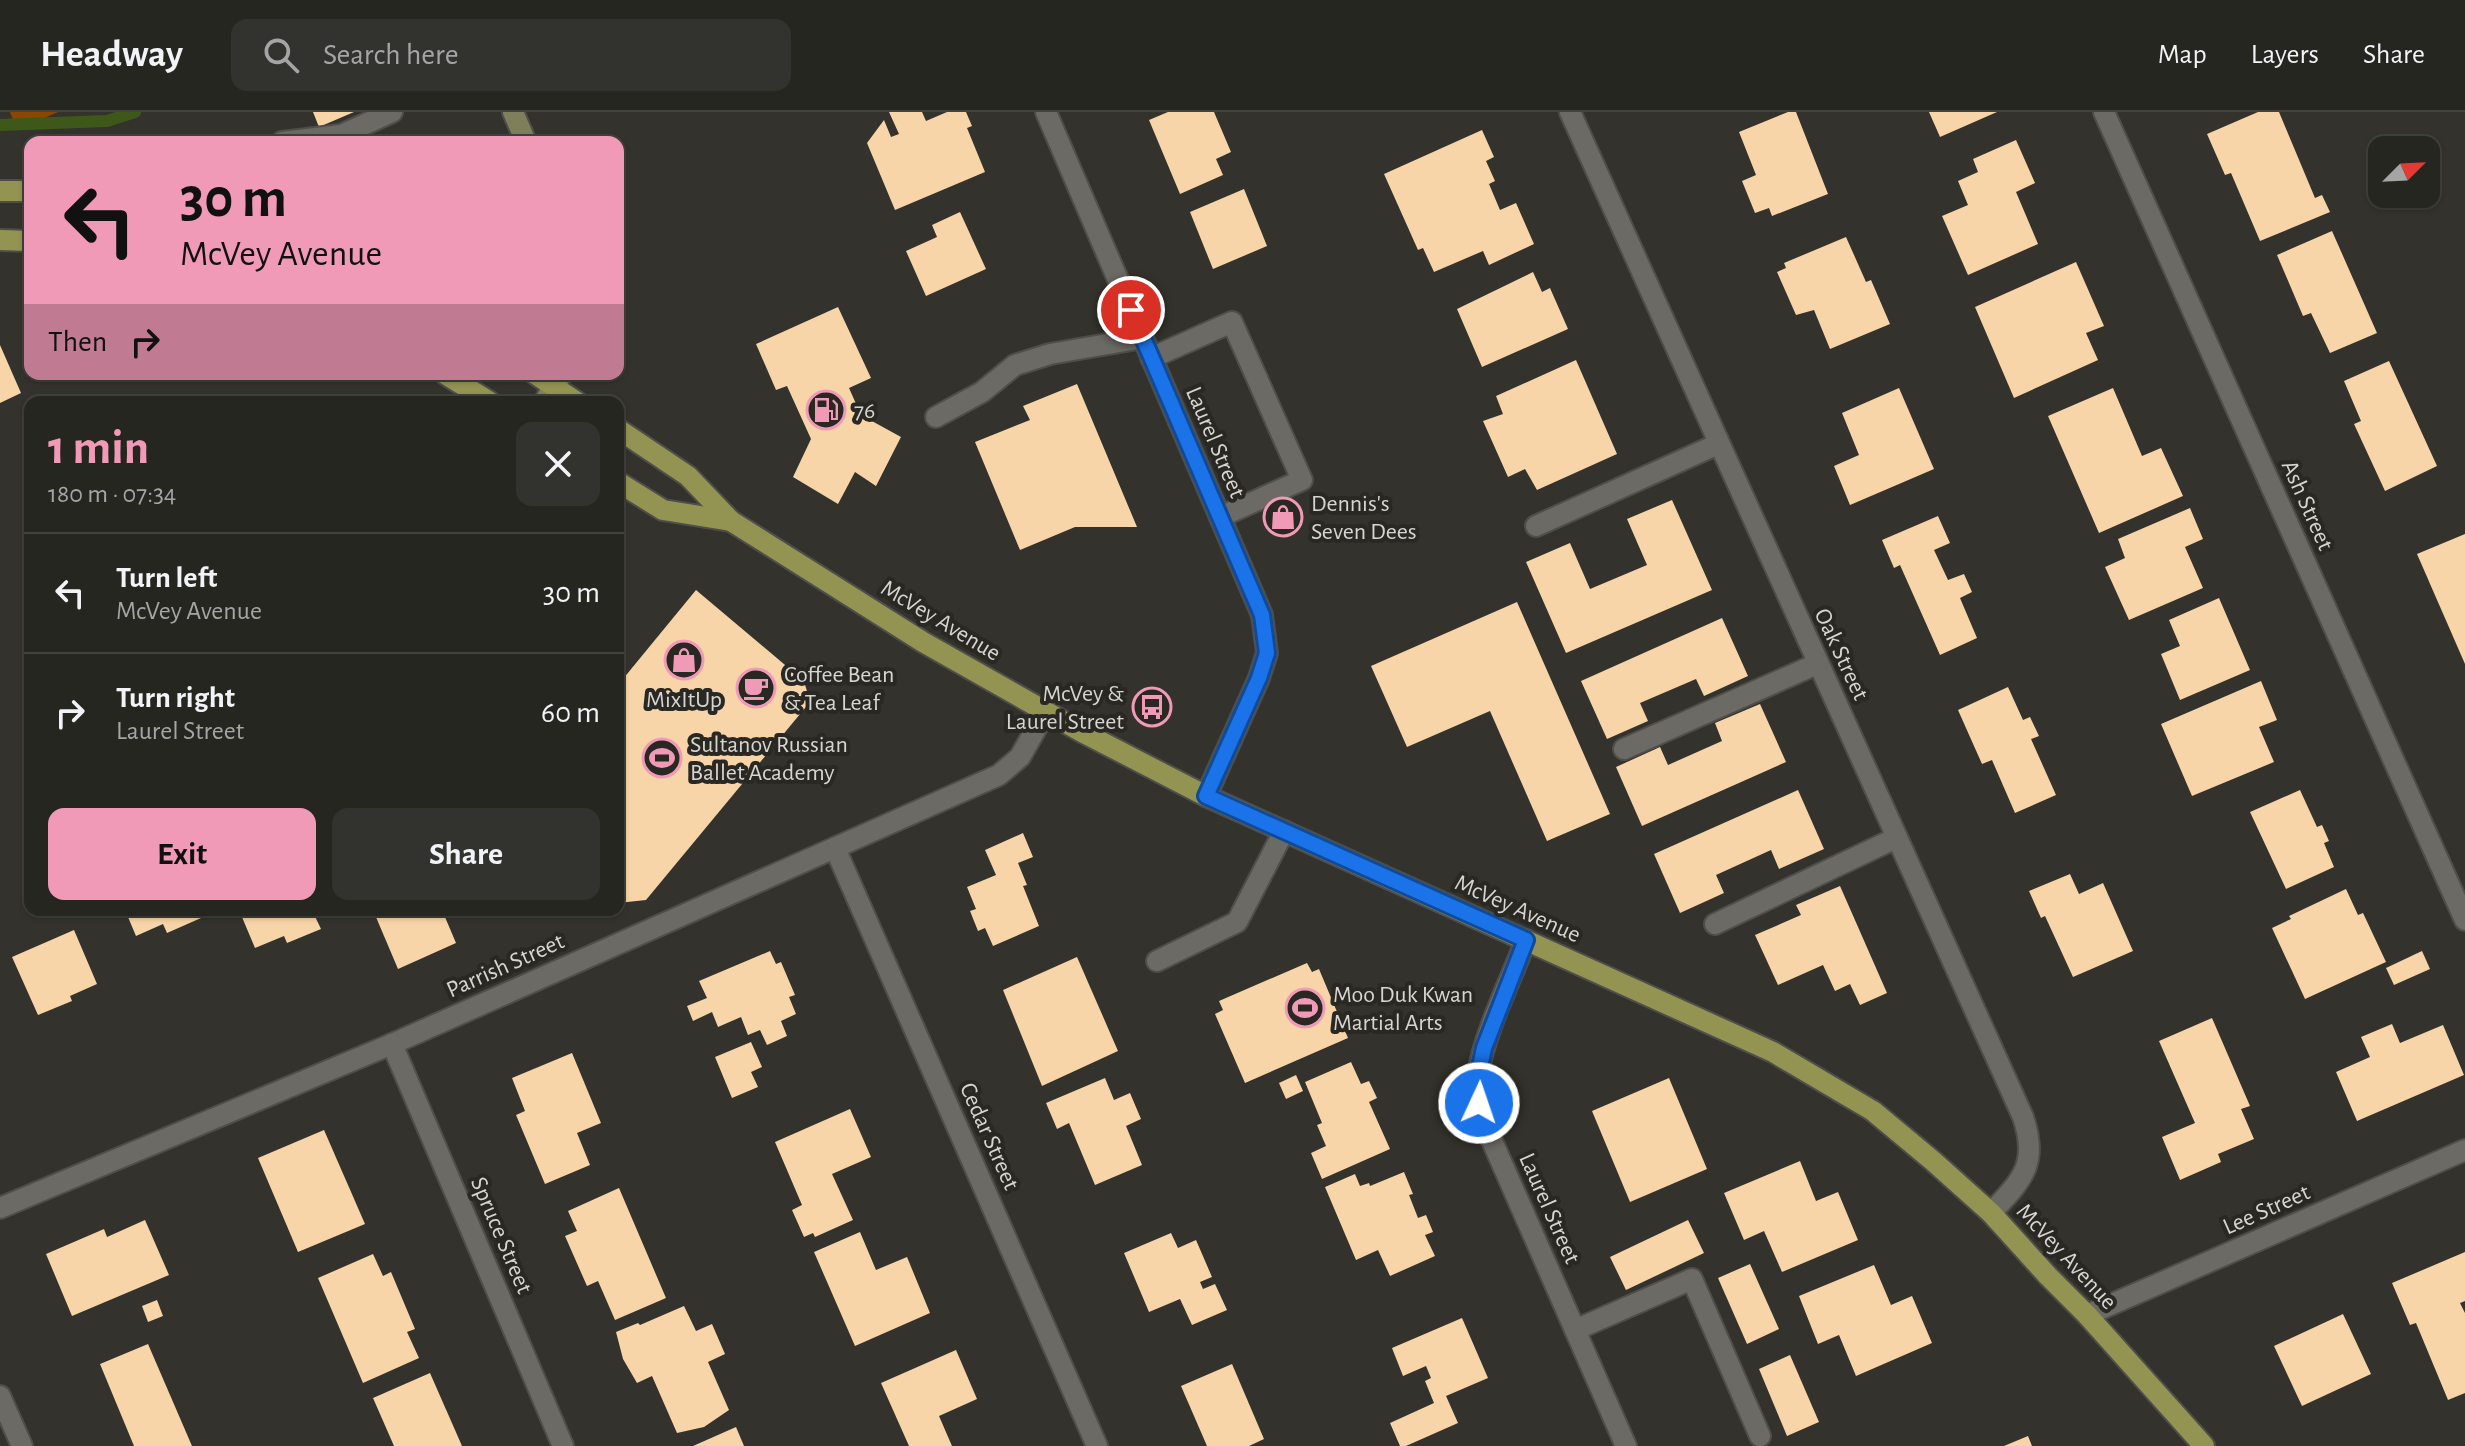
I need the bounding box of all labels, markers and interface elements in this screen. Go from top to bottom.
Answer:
search box [231,19,791,91]
icon: search [259,33,303,77]
text: Headway [40,36,183,74]
text: Search here [323,40,459,70]
text: Map [2158,41,2207,69]
text: Layers [2251,41,2319,69]
text: Share [2363,41,2425,69]
north arrow [2368,136,2440,208]
map controls [2368,136,2440,208]
icon: left [48,168,152,272]
text: 30 m [180,171,287,227]
text: McVey Avenue [180,236,382,272]
pin [1097,276,1165,344]
icon: arrive [1109,288,1153,332]
icon: right [123,320,167,364]
text: Then [48,327,107,357]
street label: Laurel Street [1181,383,1249,502]
fuel station icon: 76 [805,389,847,431]
place label: 76 [854,399,875,423]
button: close [516,422,600,506]
text: 1 min [48,425,149,473]
street label: Ash Street [2277,457,2338,554]
text: 180 m · 07:34 [48,481,176,507]
place label: Dennis's Seven Dees [1311,492,1417,544]
shop icon: Dennis's Seven Dees [1262,496,1304,538]
text: Turn left [116,563,217,593]
icon: left [48,571,92,615]
street label: McVey Avenue [877,576,1004,666]
text: 30 m [543,578,600,608]
text: McVey Avenue [116,598,262,624]
street label: Oak Street [1810,605,1873,704]
shop icon: MixItUp [663,639,705,681]
place label: Coffee Bean & Tea Leaf [784,663,894,715]
cafe icon: Coffee Bean & Tea Leaf [735,667,777,709]
place label: McVey & Laurel Street [1006,682,1124,734]
text: Turn right [116,683,235,713]
bus stop icon: McVey & Laurel Street [1131,686,1173,728]
place label: MixItUp [646,688,722,712]
icon: right [48,691,92,735]
text: 60 m [541,698,600,728]
text: Laurel Street [116,718,244,744]
place label: Sultanov Russian Ballet Academy [690,733,848,785]
sports icon: Sultanov Russian Ballet Academy [641,737,683,779]
button: Exit [48,808,316,900]
button: Share [332,808,600,900]
street label: McVey Avenue [1451,871,1584,947]
street label: Parrish Street [443,929,568,1002]
place label: Moo Duk Kwan Martial Arts [1333,983,1473,1035]
sports icon: Moo Duk Kwan Martial Arts [1284,987,1326,1029]
position arrow [1437,1061,1521,1145]
street label: Cedar Street [955,1079,1023,1194]
street label: Laurel Street [1514,1150,1584,1268]
street label: Spruce Street [466,1174,536,1297]
street label: Lee Street [2219,1180,2314,1240]
street label: McVey Avenue [2012,1199,2121,1314]

